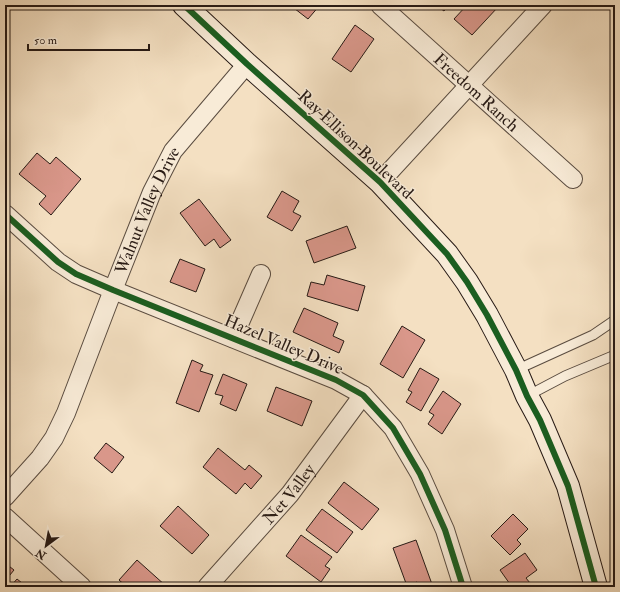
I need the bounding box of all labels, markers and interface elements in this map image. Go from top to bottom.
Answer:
scale bar [28,26,149,52]
text: 50 m [34,33,58,48]
street label: Freedom Ranch [429,49,523,136]
street label: Ray Ellison Boulevard [293,85,418,204]
street label: Walnut Valley Drive [110,142,184,278]
street label: Hazel Valley Drive [221,310,347,380]
street label: Net Valley [258,459,321,529]
north arrow [26,526,66,566]
text: N [32,545,49,563]

